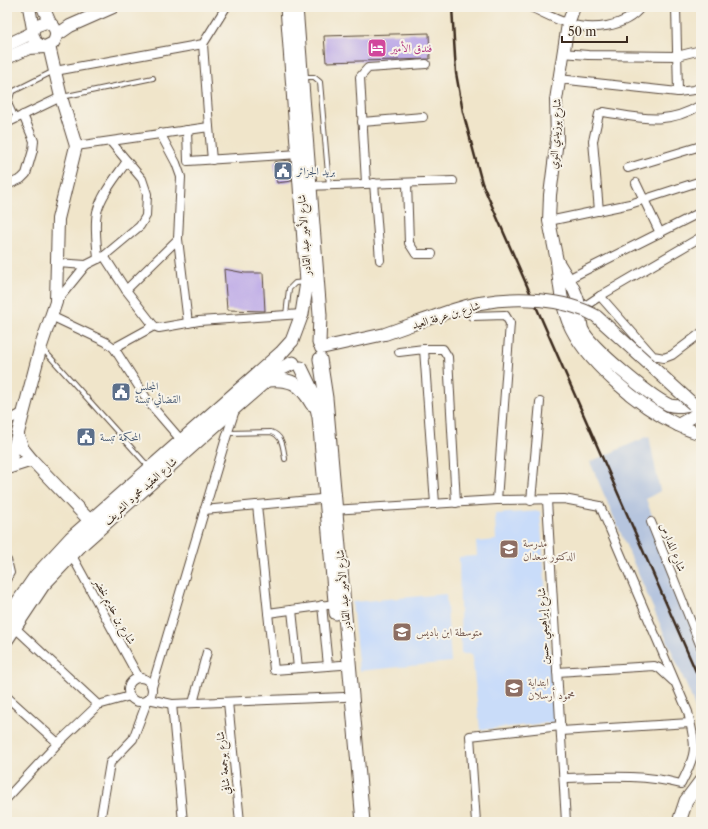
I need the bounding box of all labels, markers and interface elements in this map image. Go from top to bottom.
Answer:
scale bar [562,18,627,44]
text: 50 m [568,24,597,39]
hotel icon: فندق الأمير [366,37,388,59]
place label: فندق الأمير [390,40,432,55]
street label: شارع بوزيدي النوي [546,98,567,170]
public building icon: بريد الجزائر [272,160,294,182]
place label: بريد الجزائر [296,164,335,179]
street label: شارع الأمير عبد القادر [293,194,317,277]
street label: شارع بن عرفة العيد [410,298,482,335]
place label: المجلس القضائي تبسة [135,379,181,408]
public building icon: المجلس القضائي تبسة [110,381,132,403]
public building icon: المحكمة تبسة [75,426,97,448]
place label: المحكمة تبسة [100,430,141,444]
street label: شارع العقيد محمود الشريف [100,454,182,530]
street label: شارع المدارس [654,521,689,574]
place label: مدرسة الدكتور سعدان [523,536,575,563]
school or university icon: مدرسة الدكتور سعدان [498,538,520,560]
street label: شارع الأمير عبد القادر [331,549,357,632]
street label: شارع بن خديم لخضر [88,575,139,648]
street label: شارع إبراهيمي حسين [534,587,556,665]
school or university icon: متوسطة ابن باديس [391,621,413,643]
place label: متوسطة ابن باديس [416,625,482,640]
place label: ابتداية محمود أرسلان [528,675,575,702]
school or university icon: ابتداية محمود أرسلان [503,677,525,699]
street label: شارع بوجمعة شافي [213,730,236,795]

